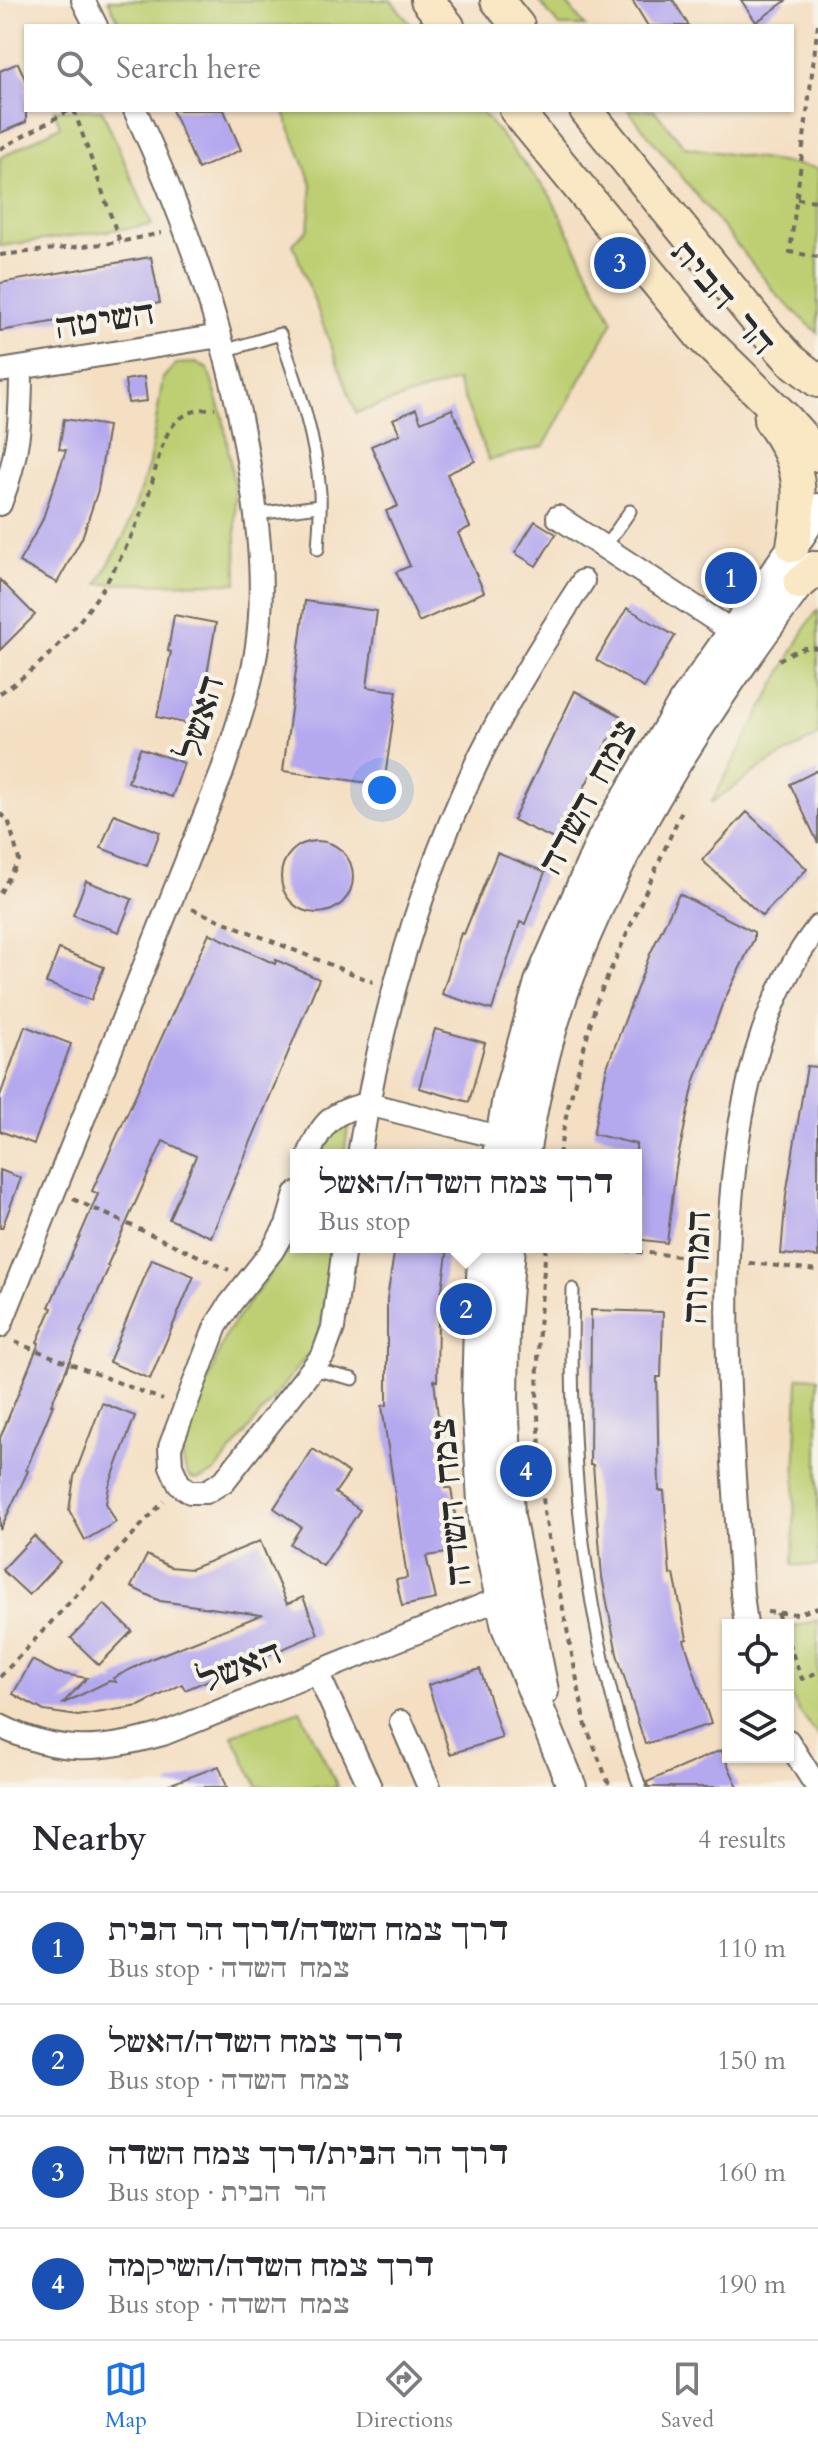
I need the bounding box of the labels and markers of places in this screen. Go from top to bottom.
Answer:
pin: 3 [594,233,646,293]
pin: 1 [705,548,757,608]
pin: 2 [440,1279,492,1339]
pin: 4 [500,1441,552,1501]

